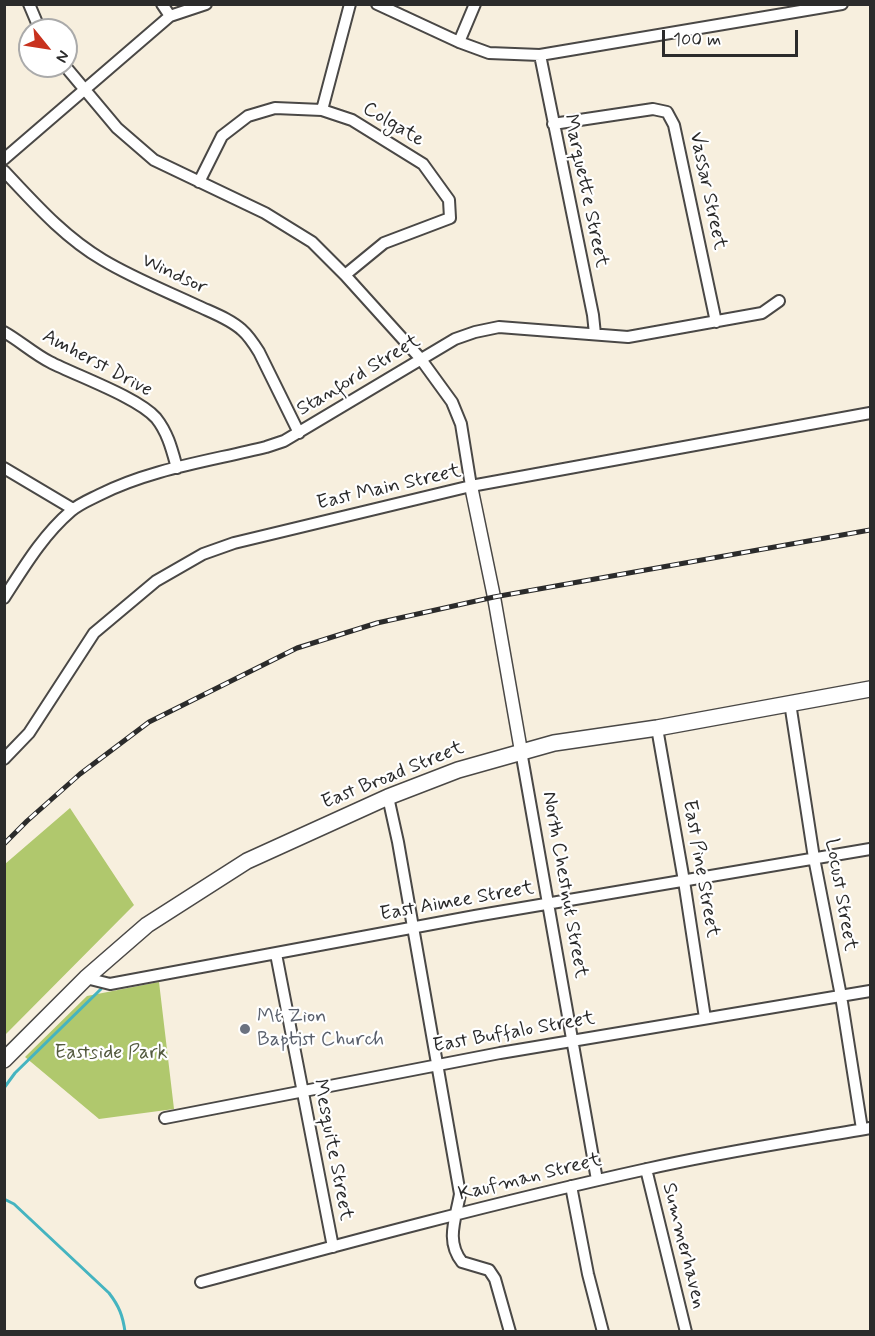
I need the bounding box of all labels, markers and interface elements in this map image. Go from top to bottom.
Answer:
north arrow [18,18,78,78]
scale bar [665,18,802,56]
text: 100 m [673,28,721,52]
text: N [51,46,74,66]
street label: Colgate [358,97,428,153]
street label: Marquette Street [557,112,613,270]
street label: Vassar Street [683,130,731,252]
street label: Windsor [137,249,211,301]
street label: Amherst Drive [38,325,156,403]
street label: Stanford Street [293,330,425,422]
street label: East Main Street [315,460,463,516]
street label: East Broad Street [318,737,468,815]
street label: North Chestnut Street [536,790,592,980]
street label: East Pine Street [676,798,724,940]
street label: Locust Street [818,837,862,953]
street label: East Aimee Street [378,877,536,927]
place label: Mt Zion Baptist Church [257,1006,384,1053]
street label: East Buffalo Street [431,1007,597,1059]
marker: Mt Zion Baptist Church [238,1022,252,1036]
park label: Eastside Park [55,1042,167,1066]
street label: Mesquite Street [307,1077,357,1223]
street label: Kaufman Street [456,1149,604,1207]
street label: Summerhaven [656,1181,710,1311]

